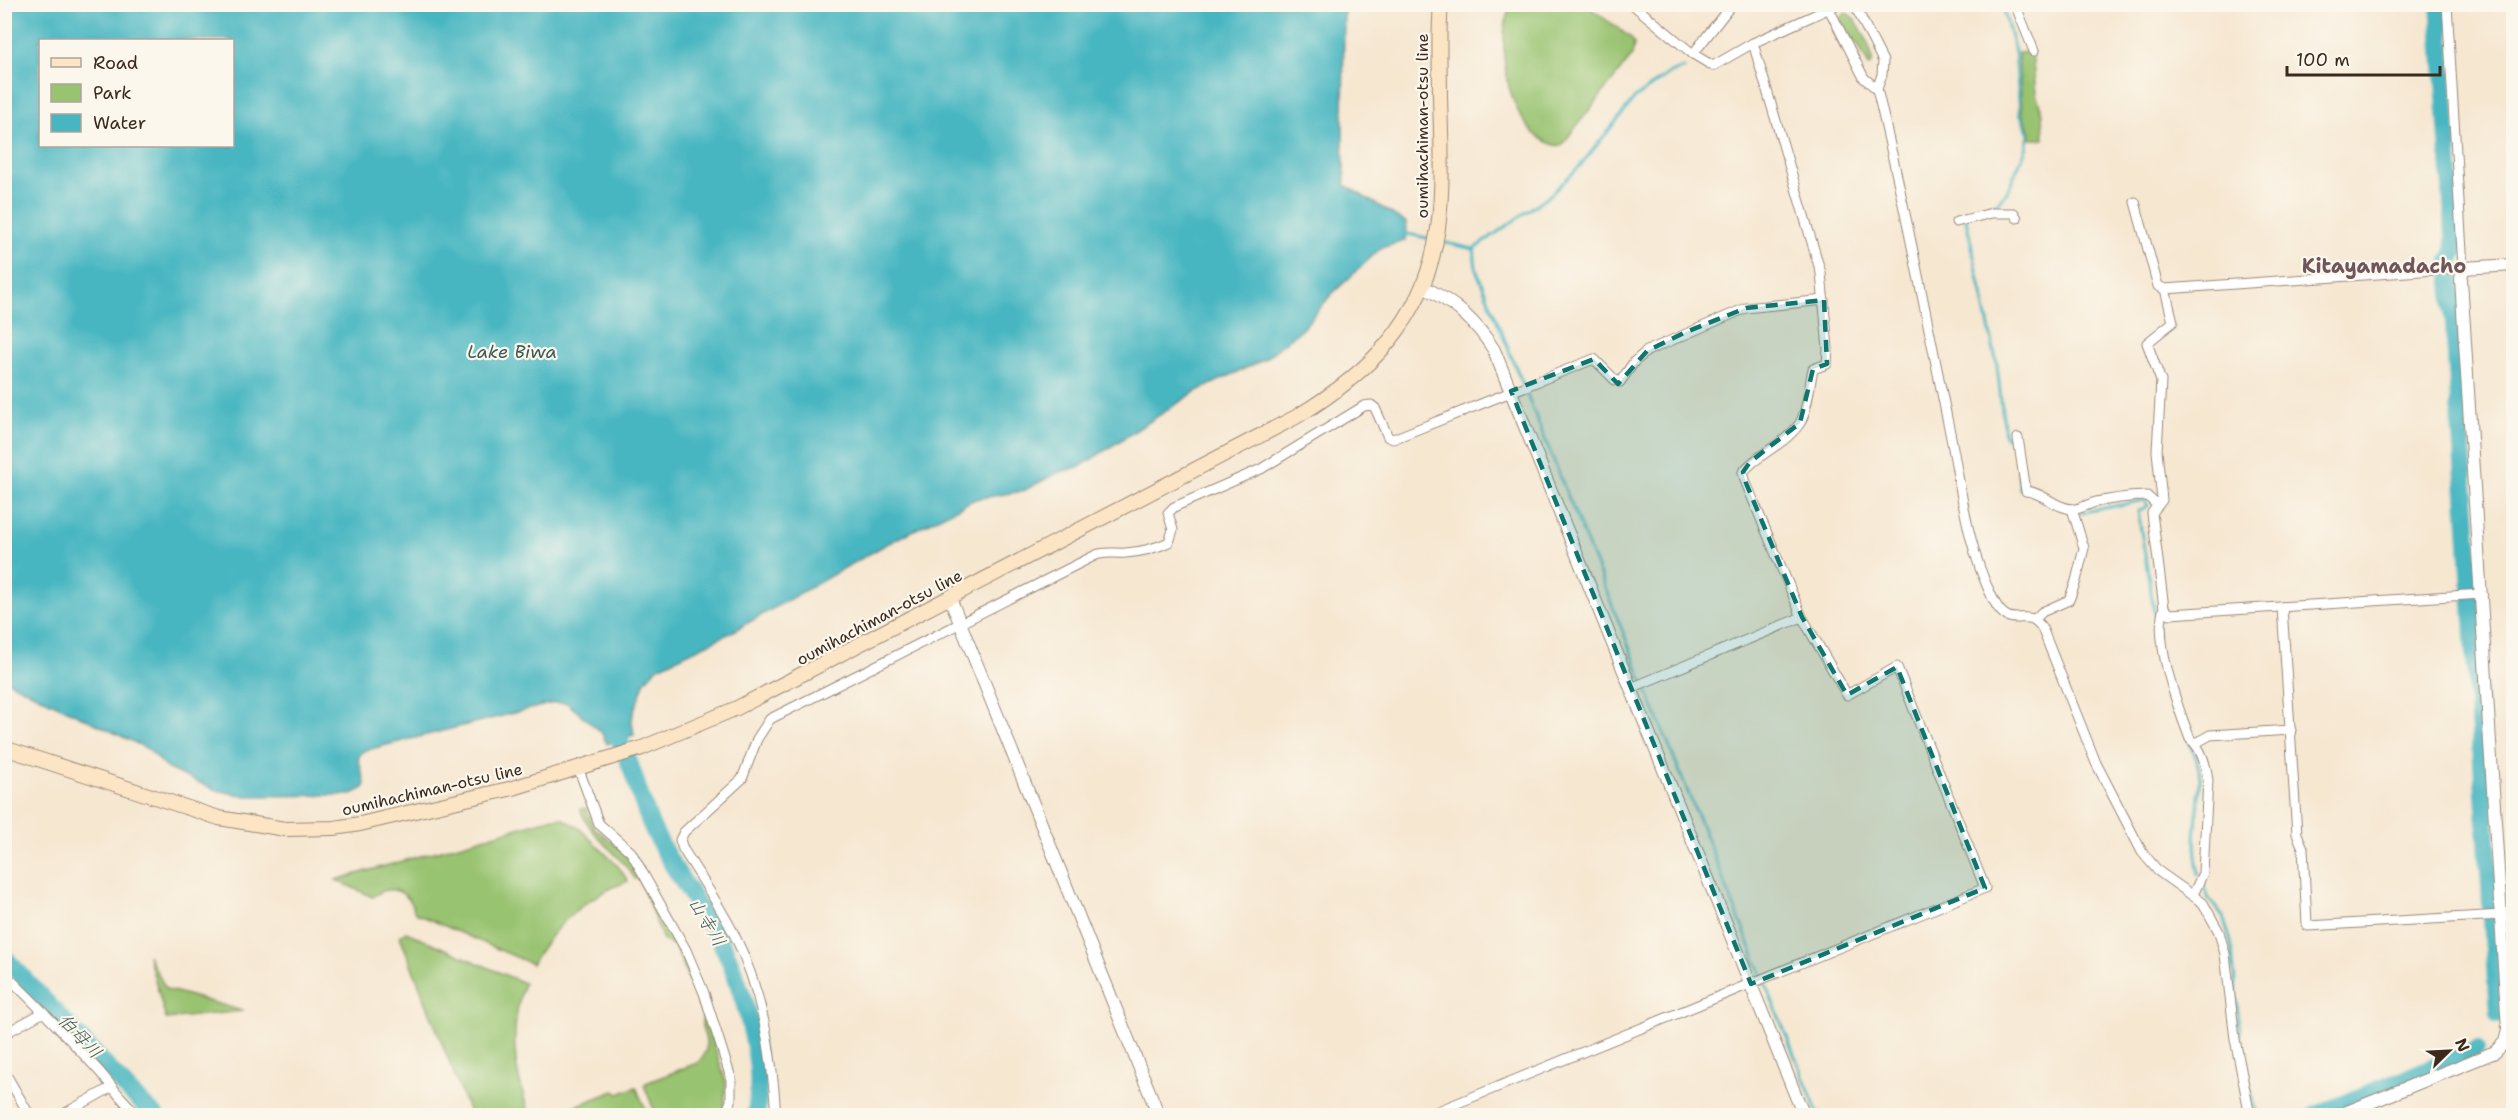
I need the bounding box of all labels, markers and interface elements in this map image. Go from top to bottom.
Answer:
street label: oumihachiman-otsu line [1412,34,1433,218]
legend [39,39,234,147]
scale bar [2287,39,2440,77]
text: 100 m [2296,48,2350,72]
text: Road [93,51,138,75]
text: Park [93,81,132,105]
text: Water [93,111,146,135]
district label: Kitayamadacho [2302,253,2466,279]
water label: Lake Biwa [467,340,557,364]
street label: oumihachiman-otsu line [793,565,966,670]
street label: oumihachiman-otsu line [340,758,525,821]
water label: 山寺川 [683,893,731,951]
water label: 伯母川 [53,1008,107,1064]
north arrow [2419,1021,2479,1081]
text: N [2450,1035,2474,1055]

